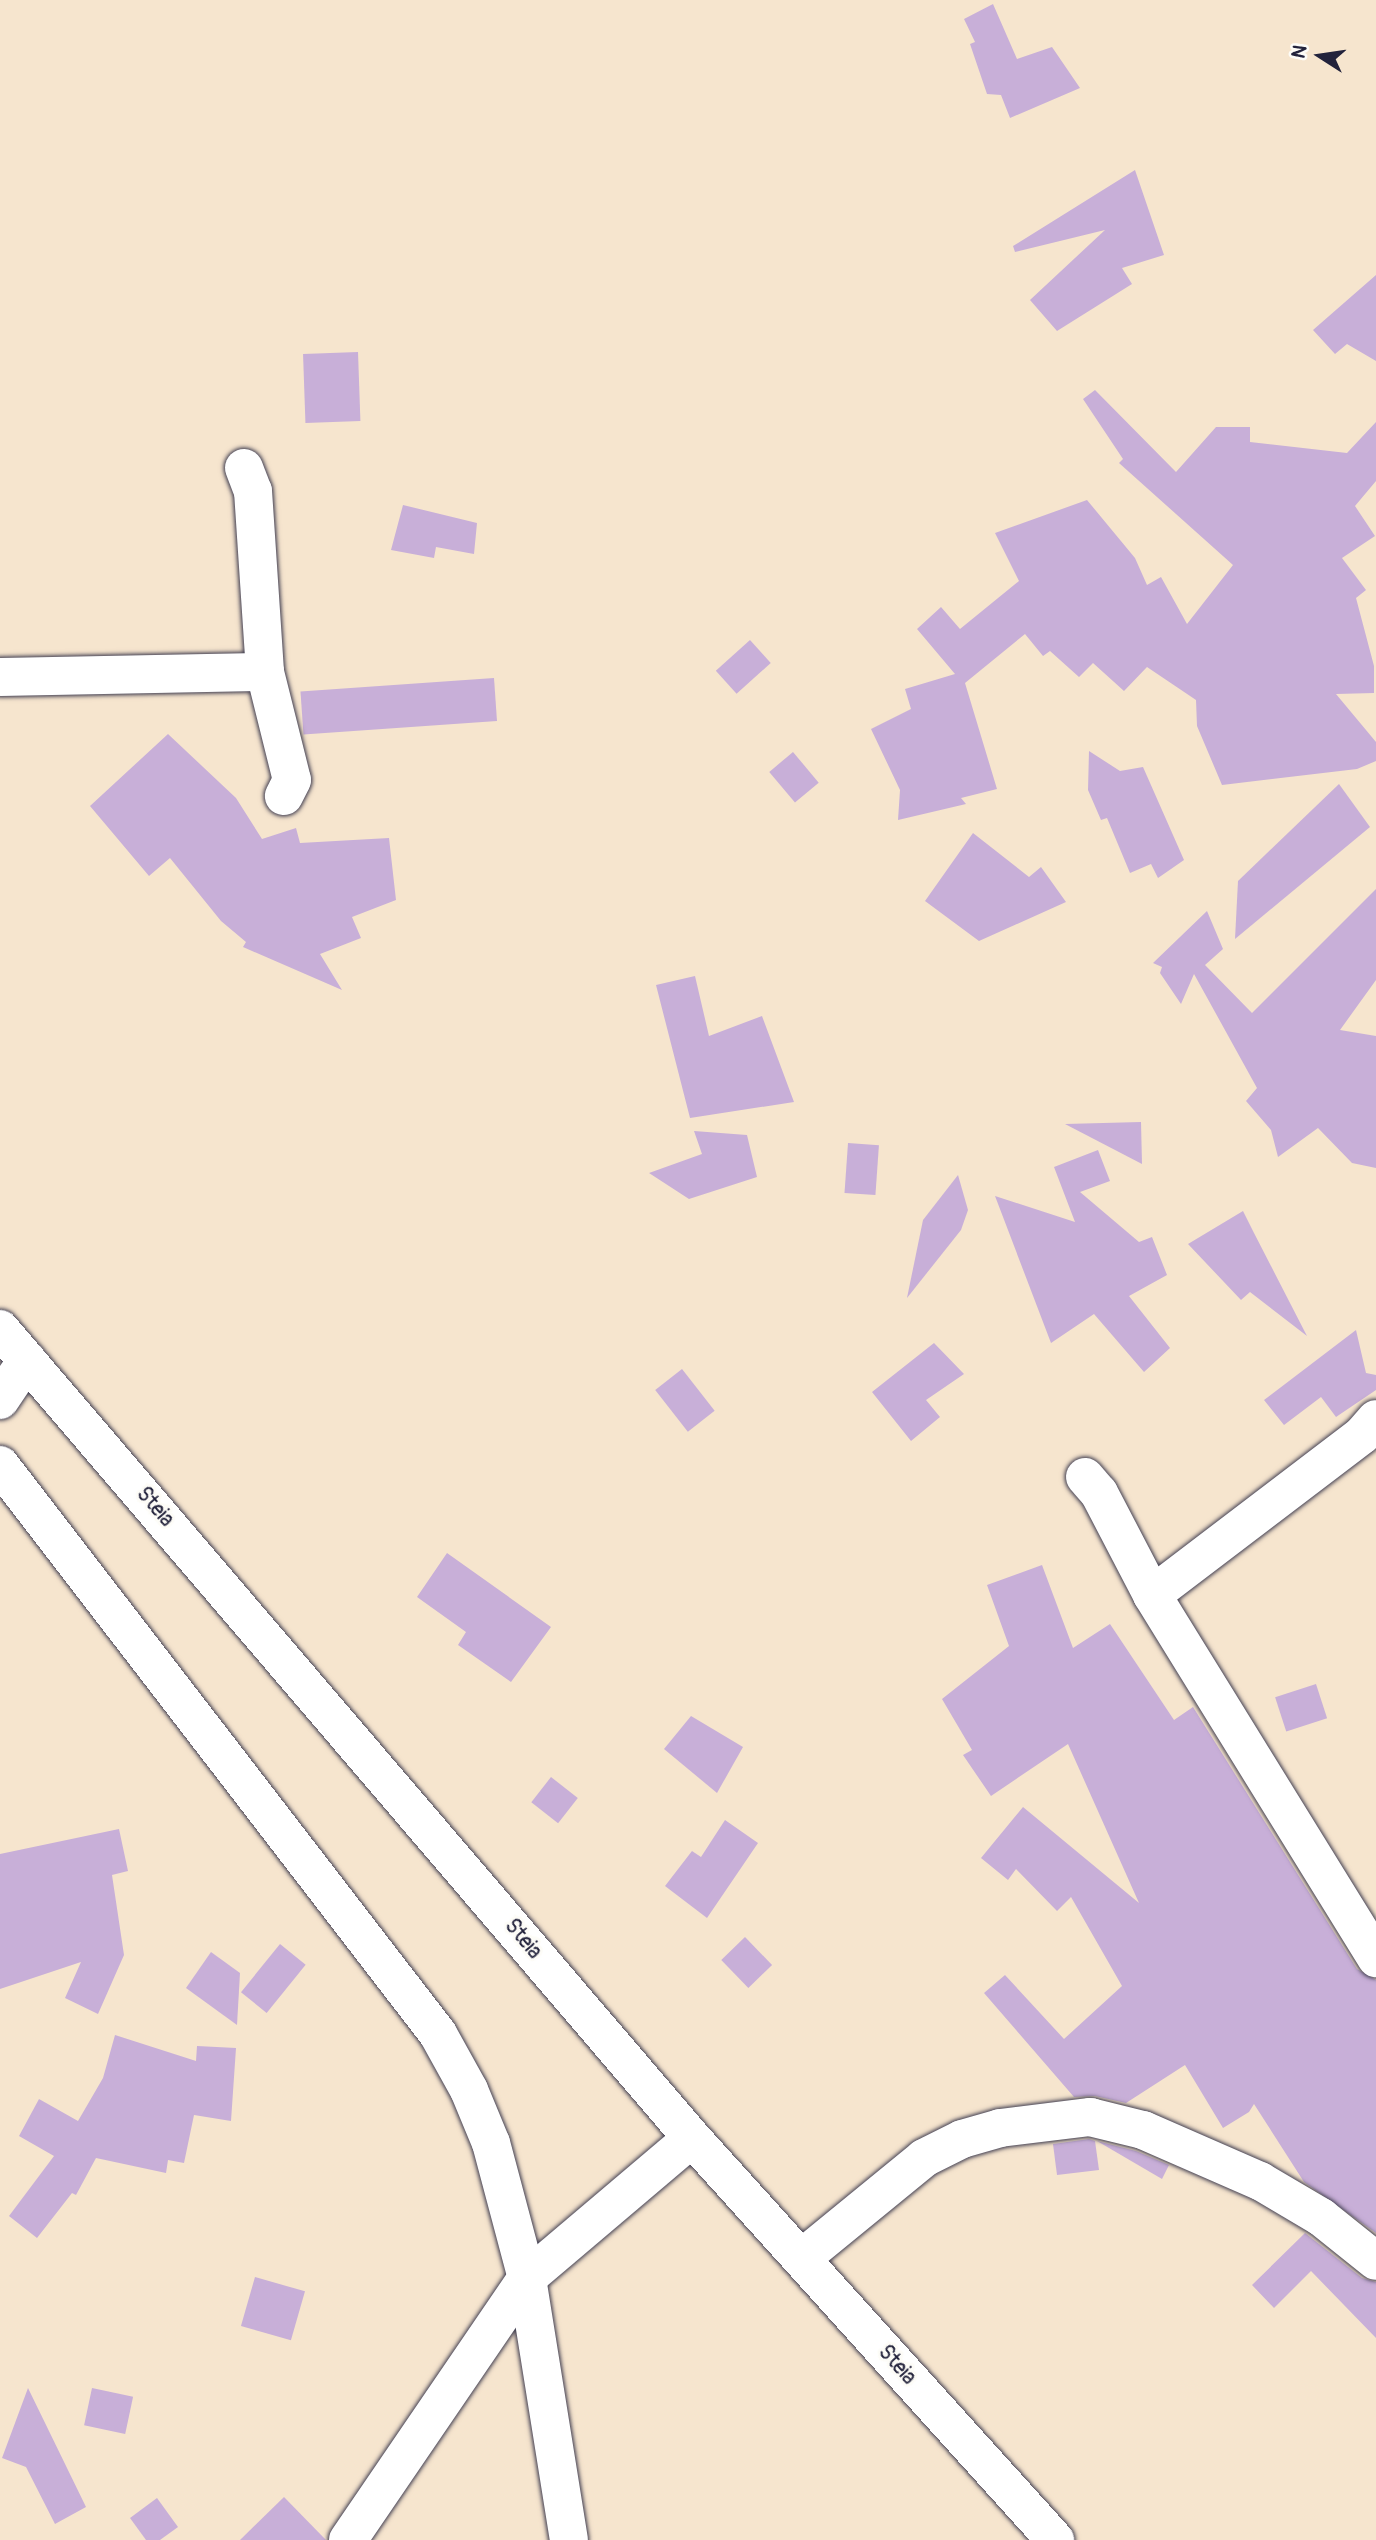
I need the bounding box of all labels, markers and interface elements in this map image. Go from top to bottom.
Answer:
north arrow [1285,21,1355,91]
text: N [1286,43,1313,60]
street label: Steia [131,1482,179,1532]
street label: Steia [499,1914,547,1964]
street label: Steia [873,2340,921,2390]

